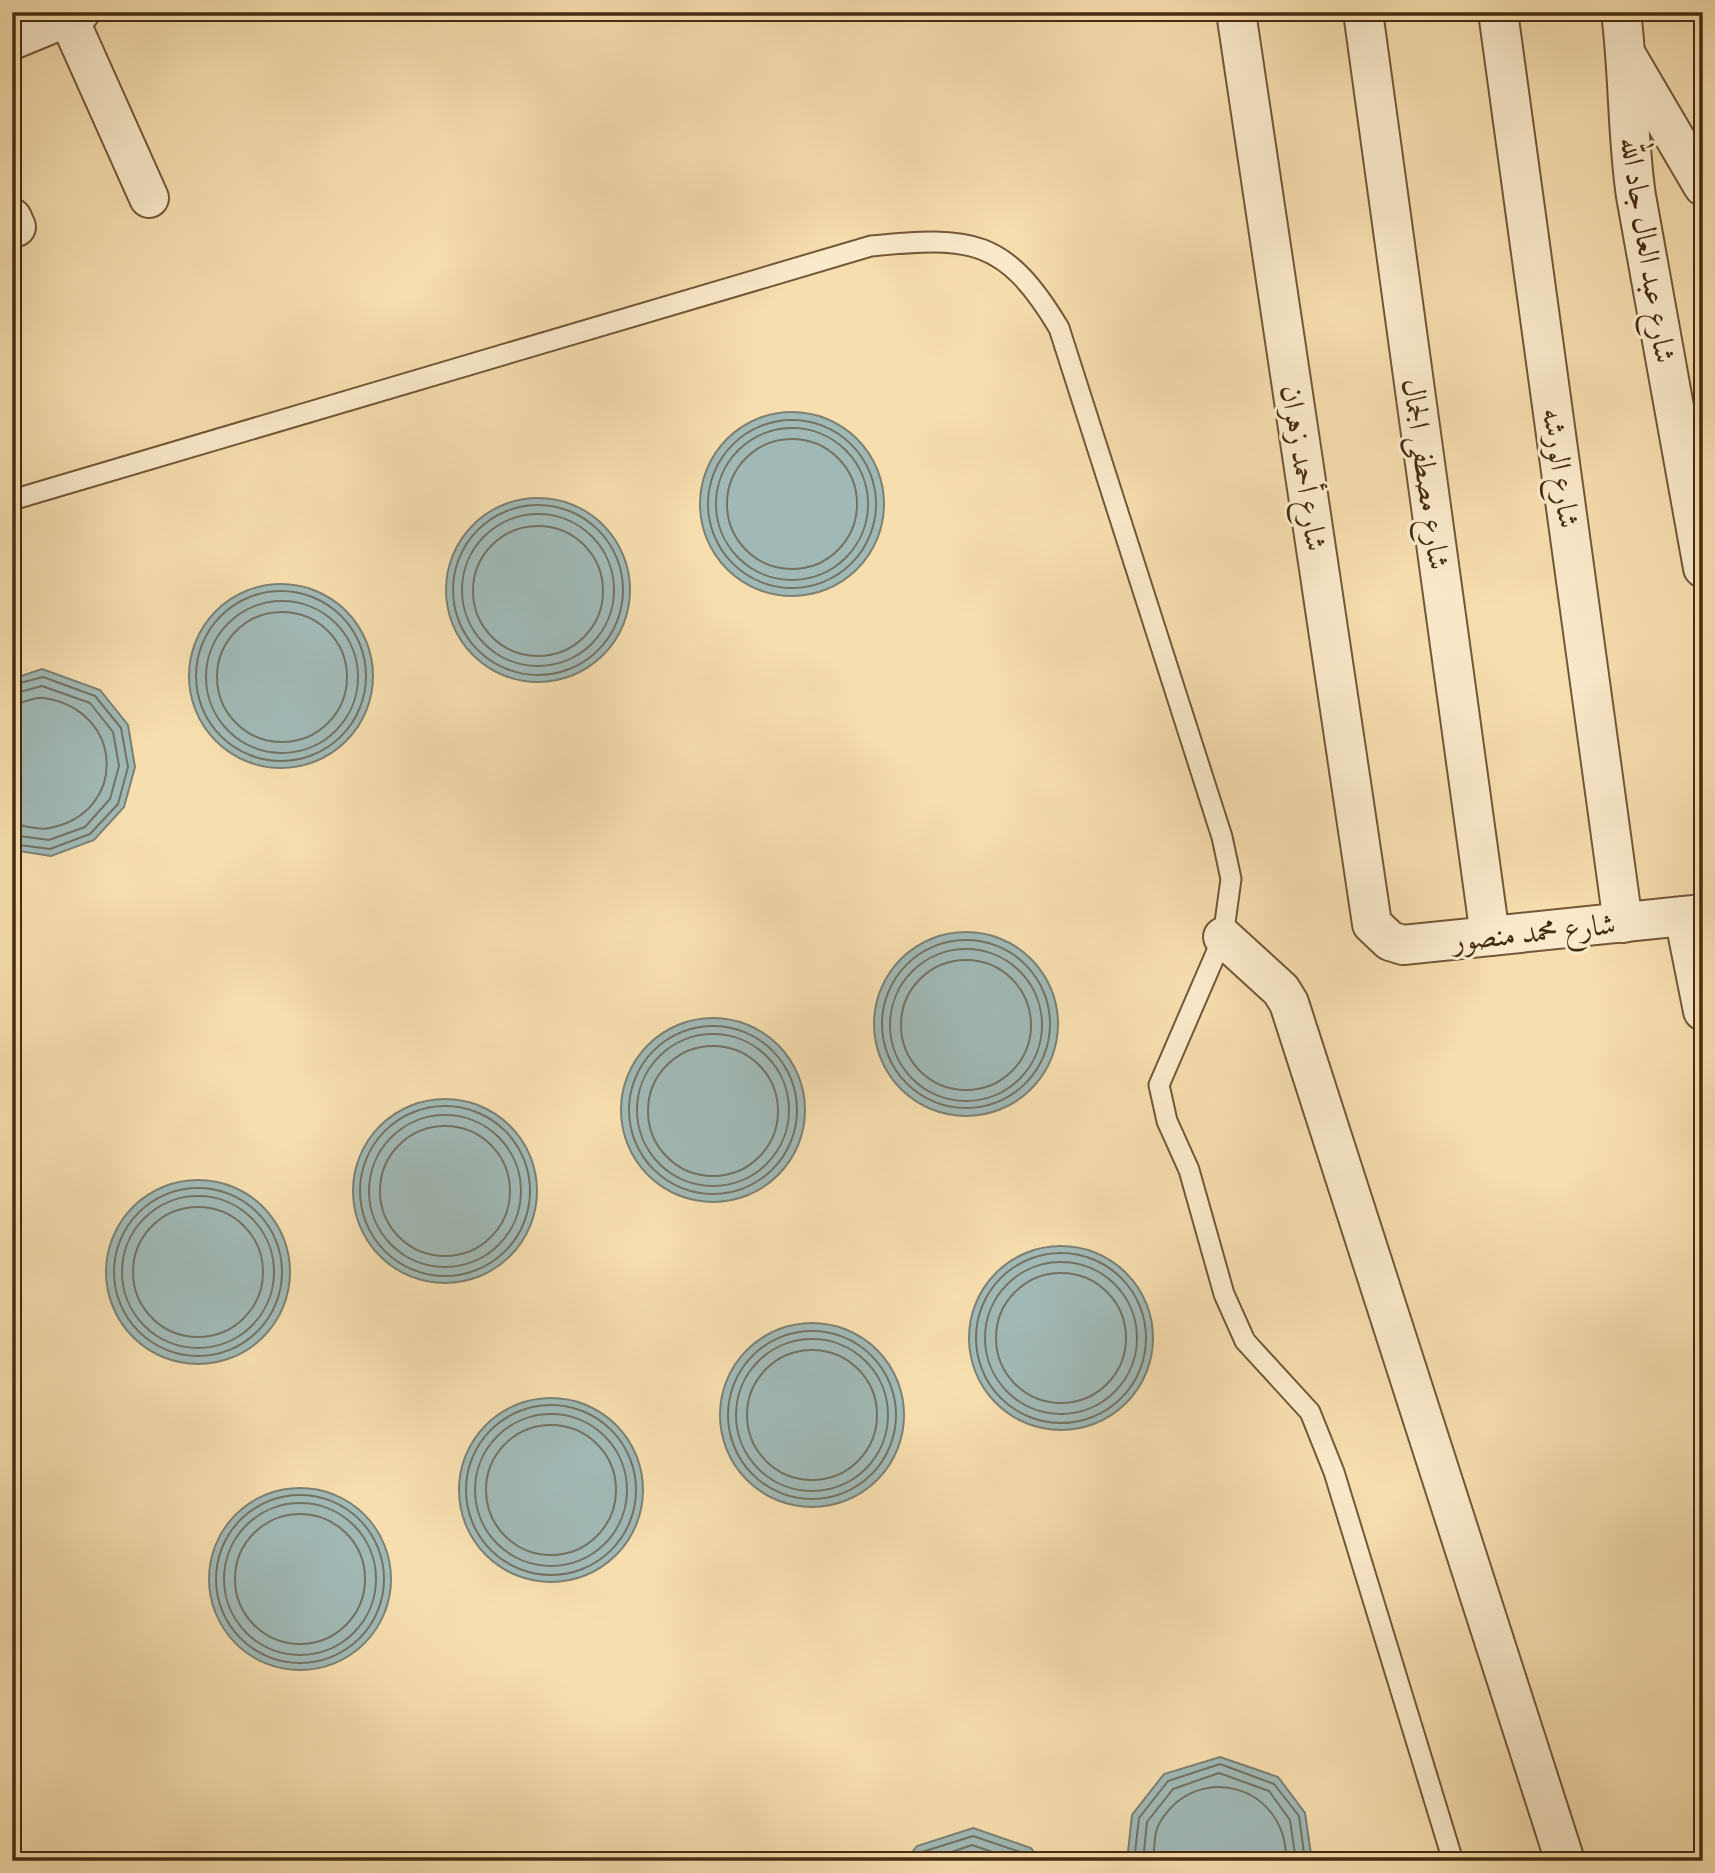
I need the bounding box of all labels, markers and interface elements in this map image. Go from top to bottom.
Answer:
street label: شارع عبد العال جاد الله [1605,134,1689,367]
street label: شارع مصطفى الجمال [1388,376,1456,573]
street label: شارع أحمد زهران [1266,382,1338,555]
street label: شارع الورشه [1528,406,1586,531]
street label: شارع محمد منصور [1448,907,1618,966]

